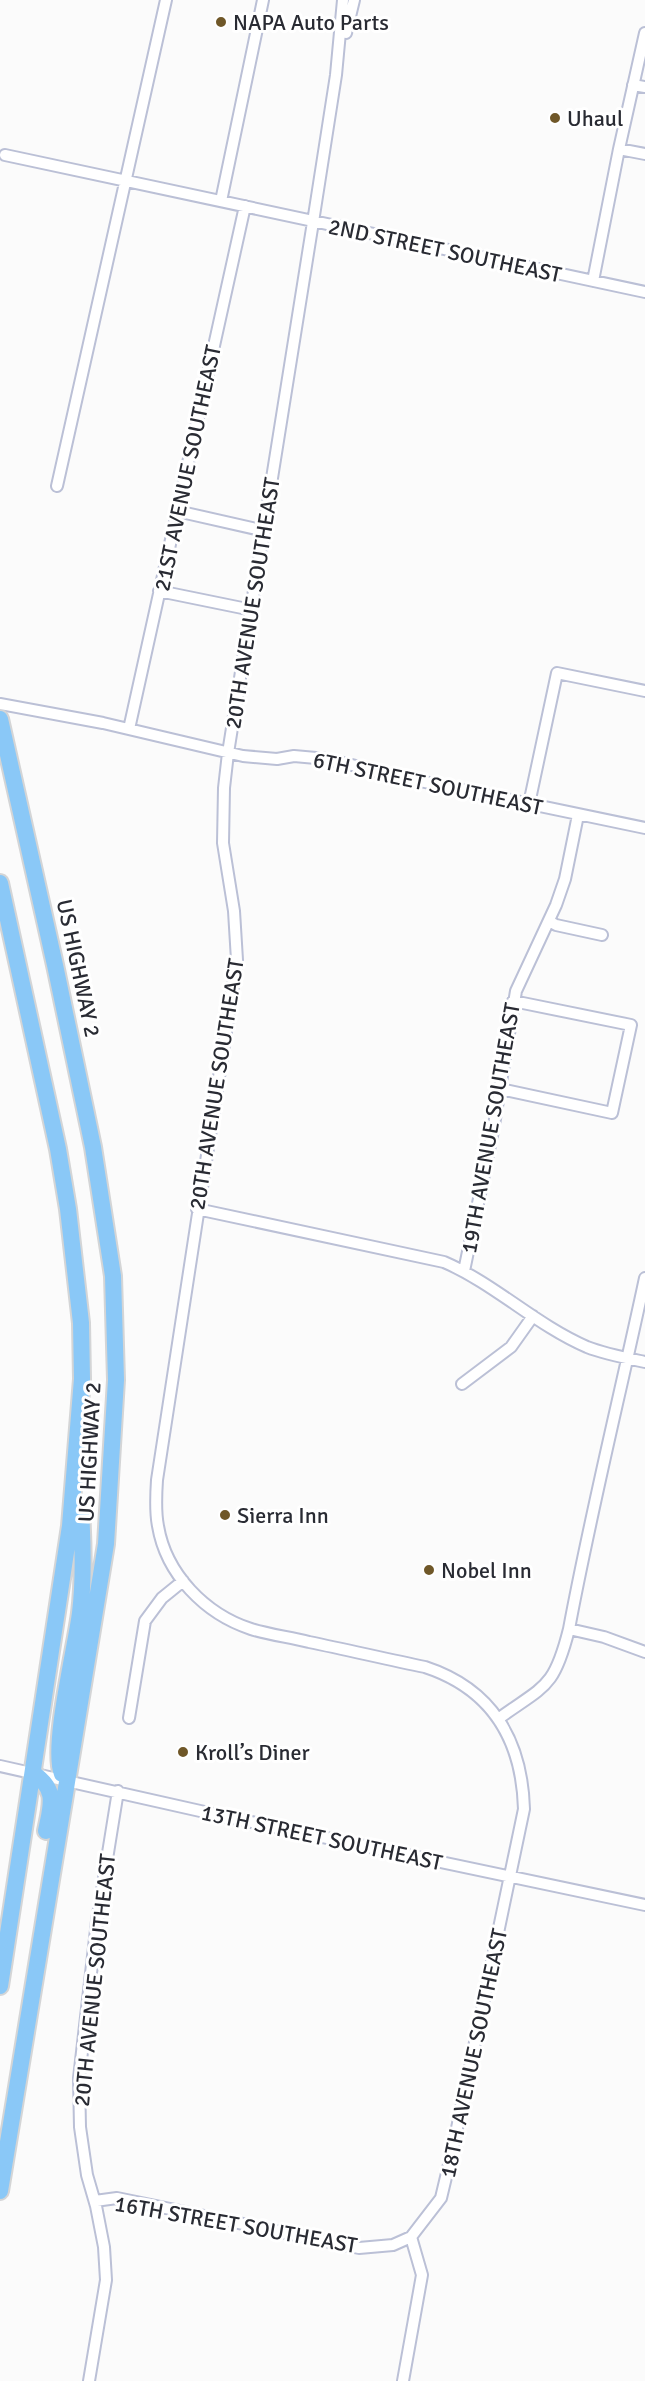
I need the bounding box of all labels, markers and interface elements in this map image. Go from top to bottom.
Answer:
place label: NAPA Auto Parts [233,9,389,36]
marker: NAPA Auto Parts [214,15,228,29]
place label: Uhaul [567,105,623,132]
marker: Uhaul [548,111,562,125]
street label: 2ND STREET SOUTHEAST [326,213,564,288]
street label: 21ST AVENUE SOUTHEAST [148,342,227,594]
street label: 20TH AVENUE SOUTHEAST [219,475,286,731]
street label: 6TH STREET SOUTHEAST [311,746,545,821]
street label: US HIGHWAY 2 [51,897,106,1040]
street label: 20TH AVENUE SOUTHEAST [183,956,250,1212]
street label: 19TH AVENUE SOUTHEAST [455,1000,526,1256]
street label: US HIGHWAY 2 [72,1381,107,1523]
place label: Sierra Inn [237,1502,329,1529]
marker: Sierra Inn [218,1508,232,1522]
place label: Nobel Inn [441,1557,532,1584]
marker: Nobel Inn [422,1563,436,1577]
place label: Kroll’s Diner [195,1739,310,1766]
marker: Kroll’s Diner [176,1745,190,1759]
street label: 13TH STREET SOUTHEAST [199,1799,445,1876]
street label: 20TH AVENUE SOUTHEAST [68,1852,121,2108]
street label: 18TH AVENUE SOUTHEAST [434,1926,513,2180]
street label: 16TH STREET SOUTHEAST [112,2190,359,2259]

